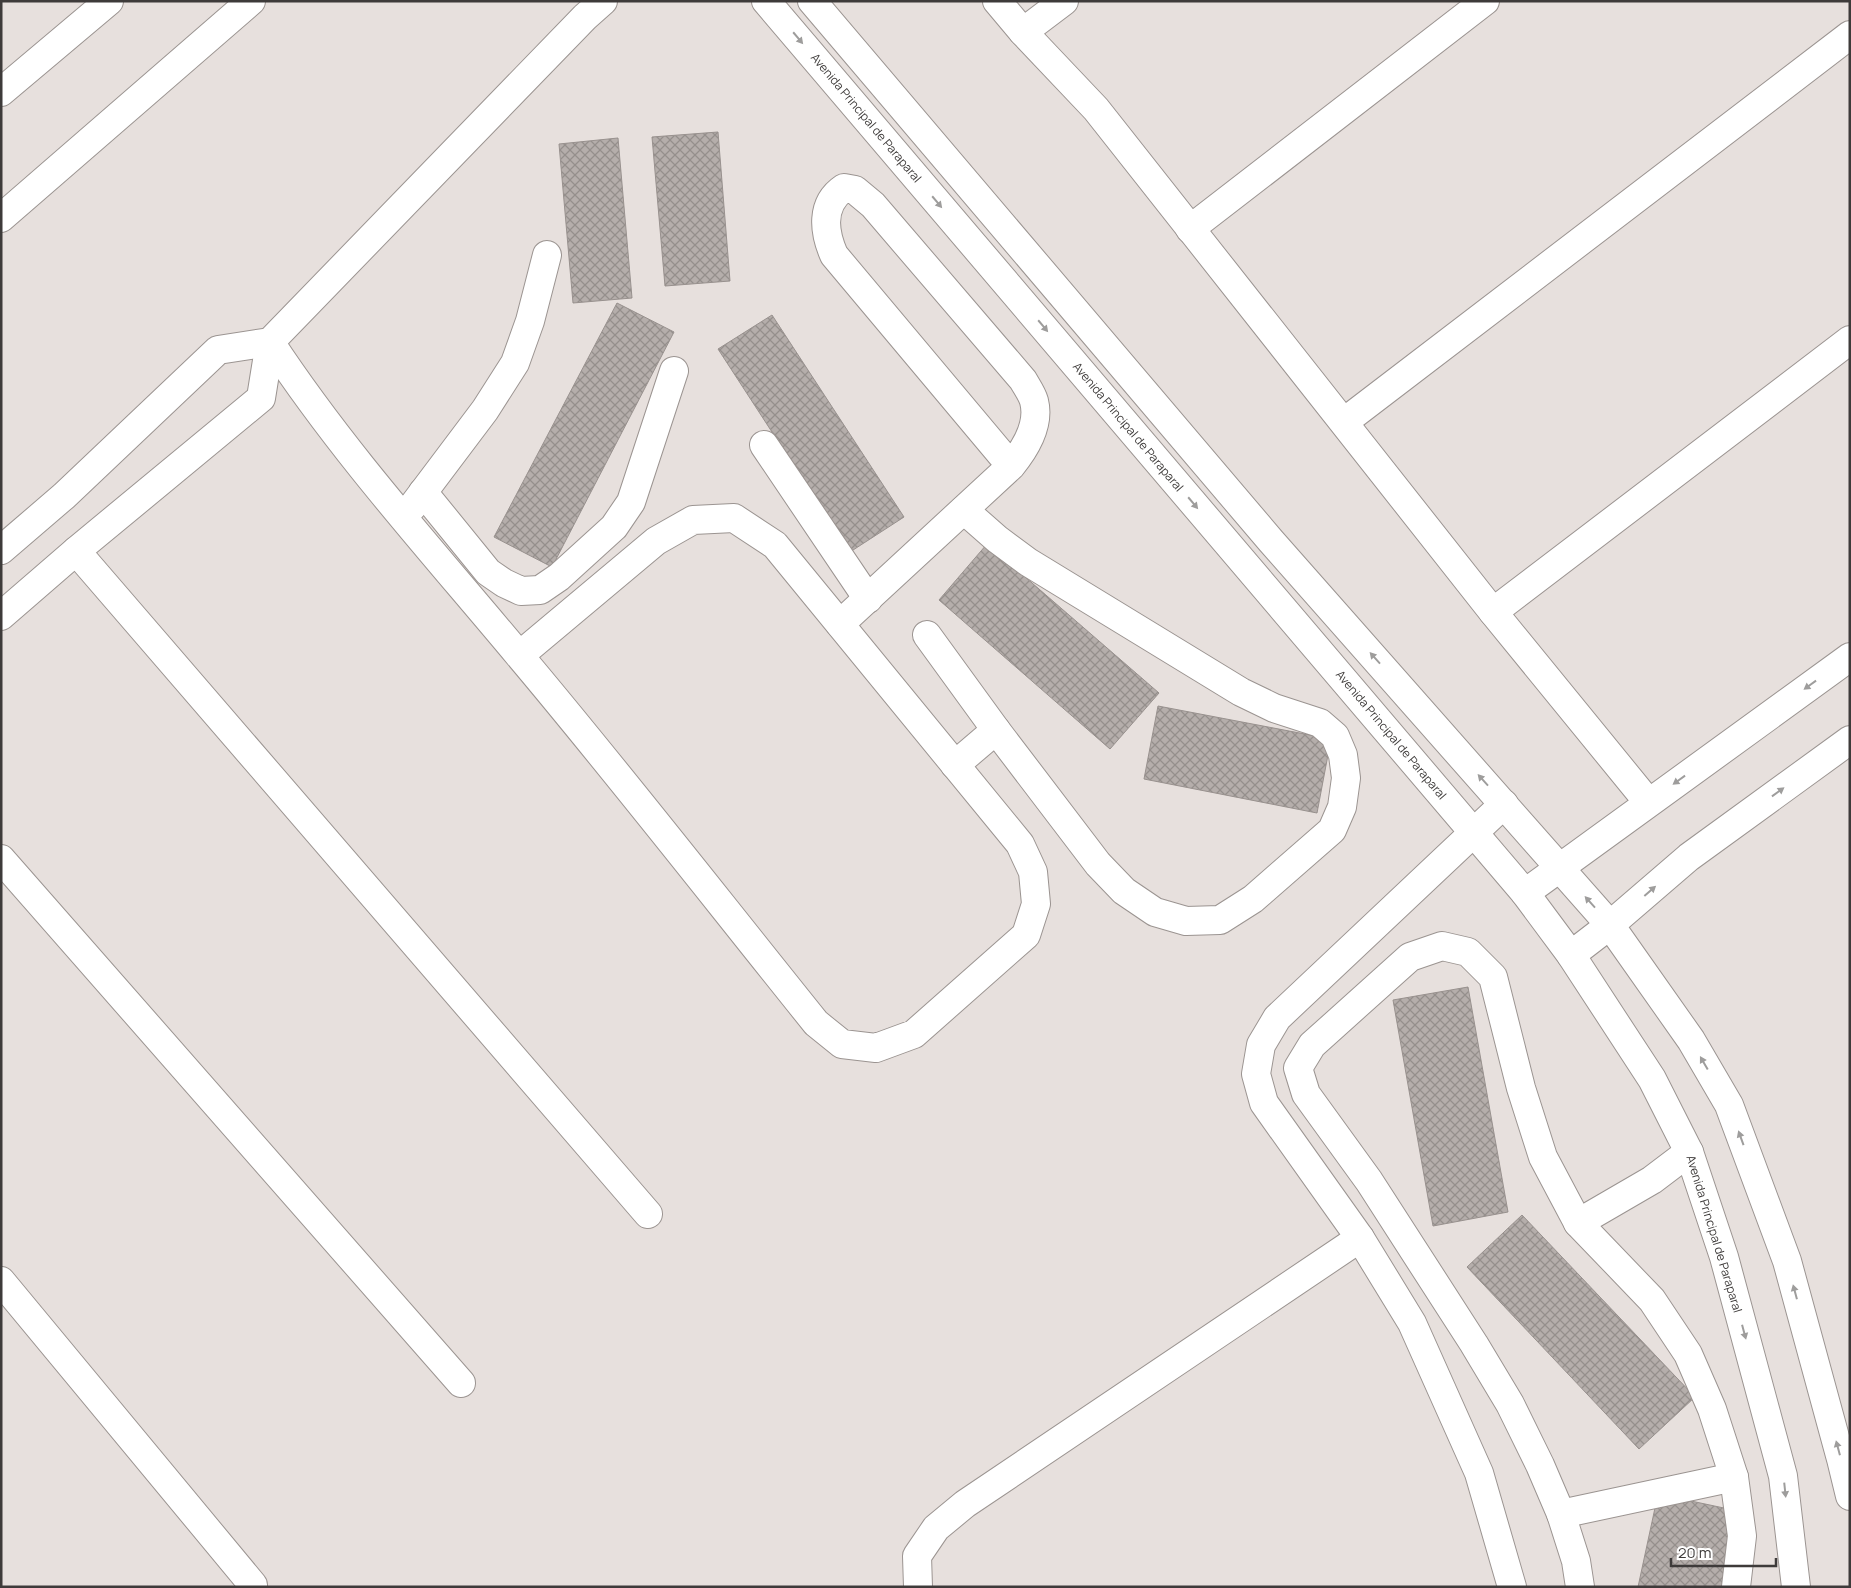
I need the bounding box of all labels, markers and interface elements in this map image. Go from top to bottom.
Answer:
one-way arrow [792,32,804,44]
street label: Avenida Principal de Paraparal [807,49,926,186]
one-way arrow [932,195,943,208]
one-way arrow [1037,319,1048,332]
street label: Avenida Principal de Paraparal [1069,358,1188,495]
one-way arrow [1188,496,1199,509]
one-way arrow [1369,653,1381,665]
street label: Avenida Principal de Paraparal [1332,666,1451,803]
one-way arrow [1803,680,1817,690]
one-way arrow [1478,774,1489,786]
one-way arrow [1673,775,1686,786]
one-way arrow [1771,787,1785,797]
one-way arrow [1643,885,1655,897]
one-way arrow [1584,897,1596,909]
one-way arrow [1700,1056,1709,1070]
one-way arrow [1737,1131,1744,1146]
street label: Avenida Principal de Paraparal [1682,1153,1747,1315]
one-way arrow [1791,1284,1799,1299]
one-way arrow [1740,1325,1748,1340]
one-way arrow [1834,1441,1842,1456]
one-way arrow [1781,1482,1789,1498]
scale bar [1671,1536,1776,1568]
text: 20 m [1678,1542,1711,1563]

